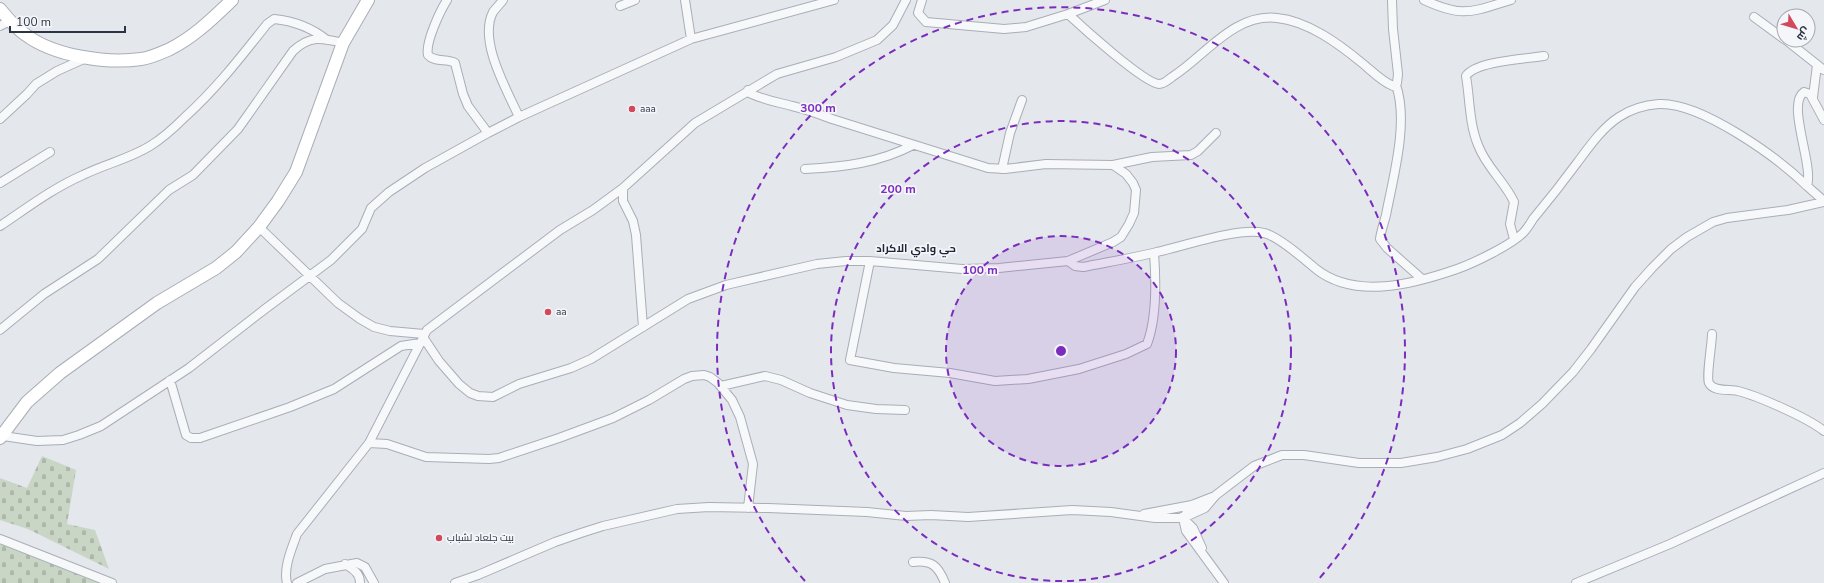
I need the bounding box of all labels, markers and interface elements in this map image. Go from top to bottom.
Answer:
scale bar [10,8,125,34]
north arrow [1776,8,1816,48]
text: 100 m [16,14,51,30]
text: ش [1793,24,1814,44]
text: 300 m [800,100,836,116]
place label: aaa [640,102,656,116]
marker: aaa [627,104,637,114]
text: 200 m [880,181,916,197]
district label: حي وادي الاكراد [876,241,956,258]
text: 100 m [962,262,998,278]
place label: aa [556,305,567,319]
marker: aa [543,307,553,317]
centre of rings [1054,344,1068,358]
place label: بيت جلعاد لشباب [447,531,514,545]
marker: بيت جلعاد لشباب [434,533,444,543]

